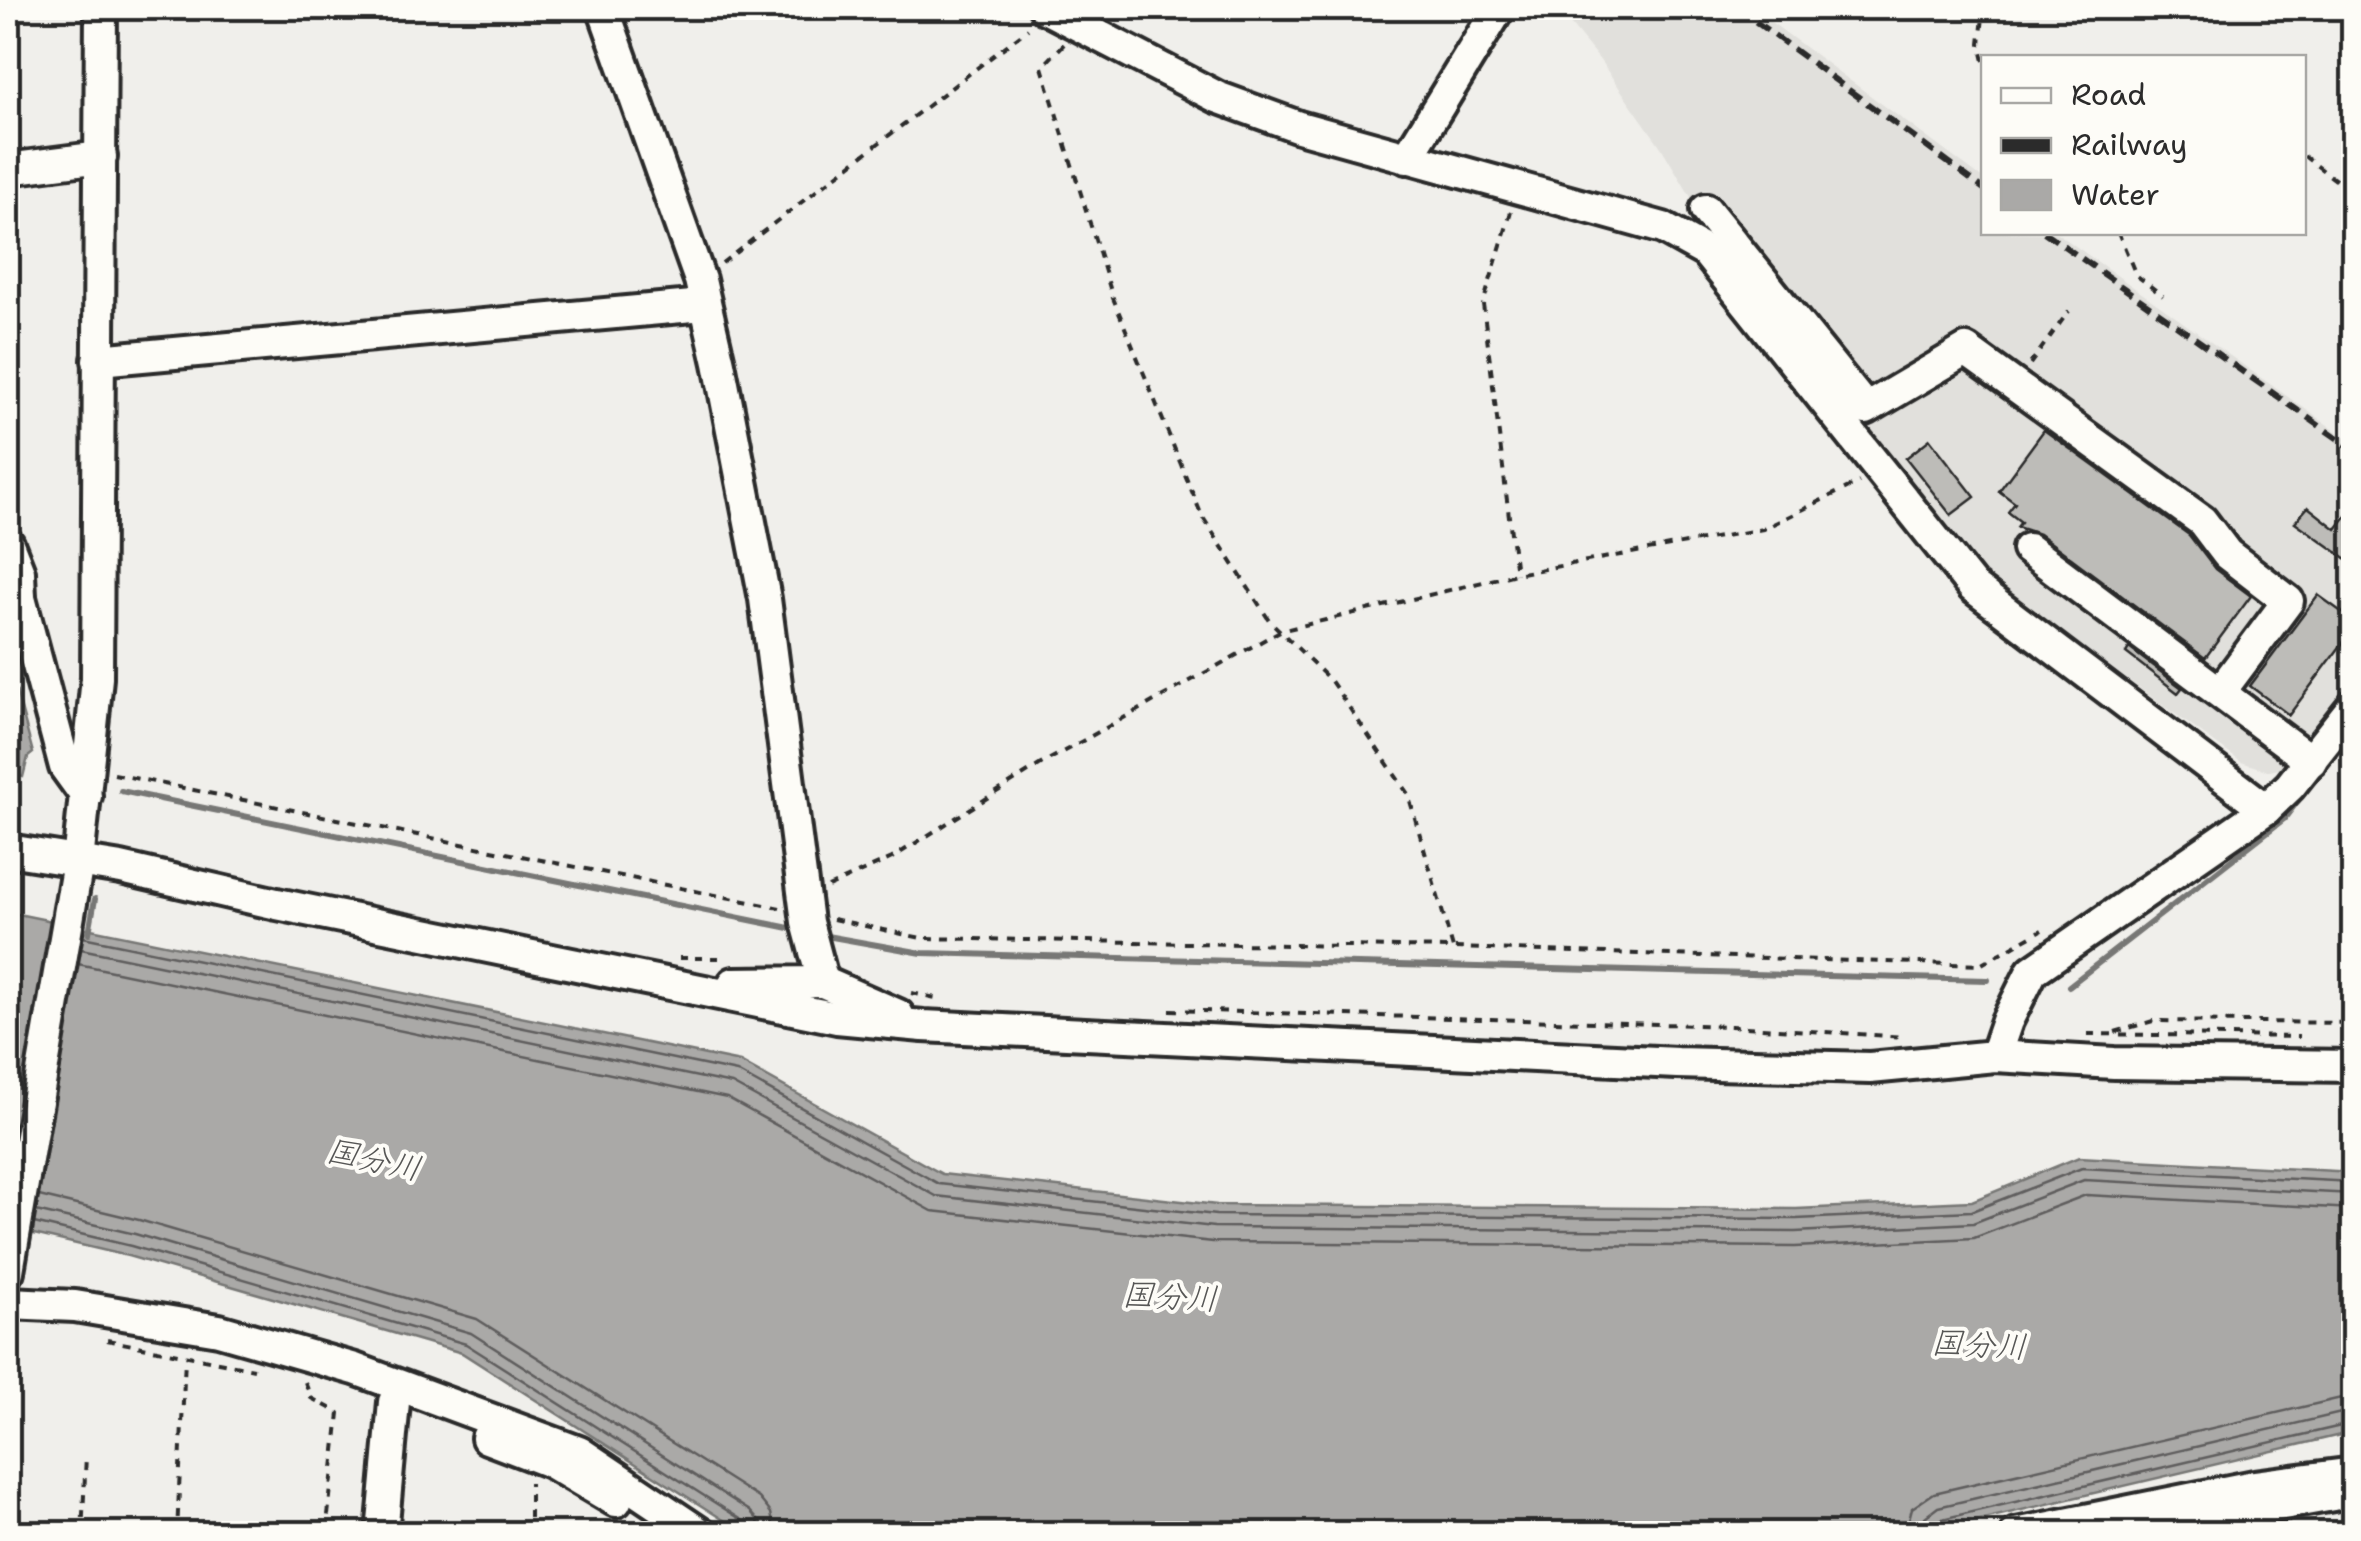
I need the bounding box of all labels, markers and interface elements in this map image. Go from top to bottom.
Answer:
legend [1981,55,2306,235]
text: Road [2071,74,2146,115]
text: Railway [2071,124,2187,165]
text: Water [2071,174,2160,215]
water label: 国分川 [323,1128,425,1190]
water label: 国分川 [1121,1272,1219,1320]
water label: 国分川 [1930,1320,2028,1368]

